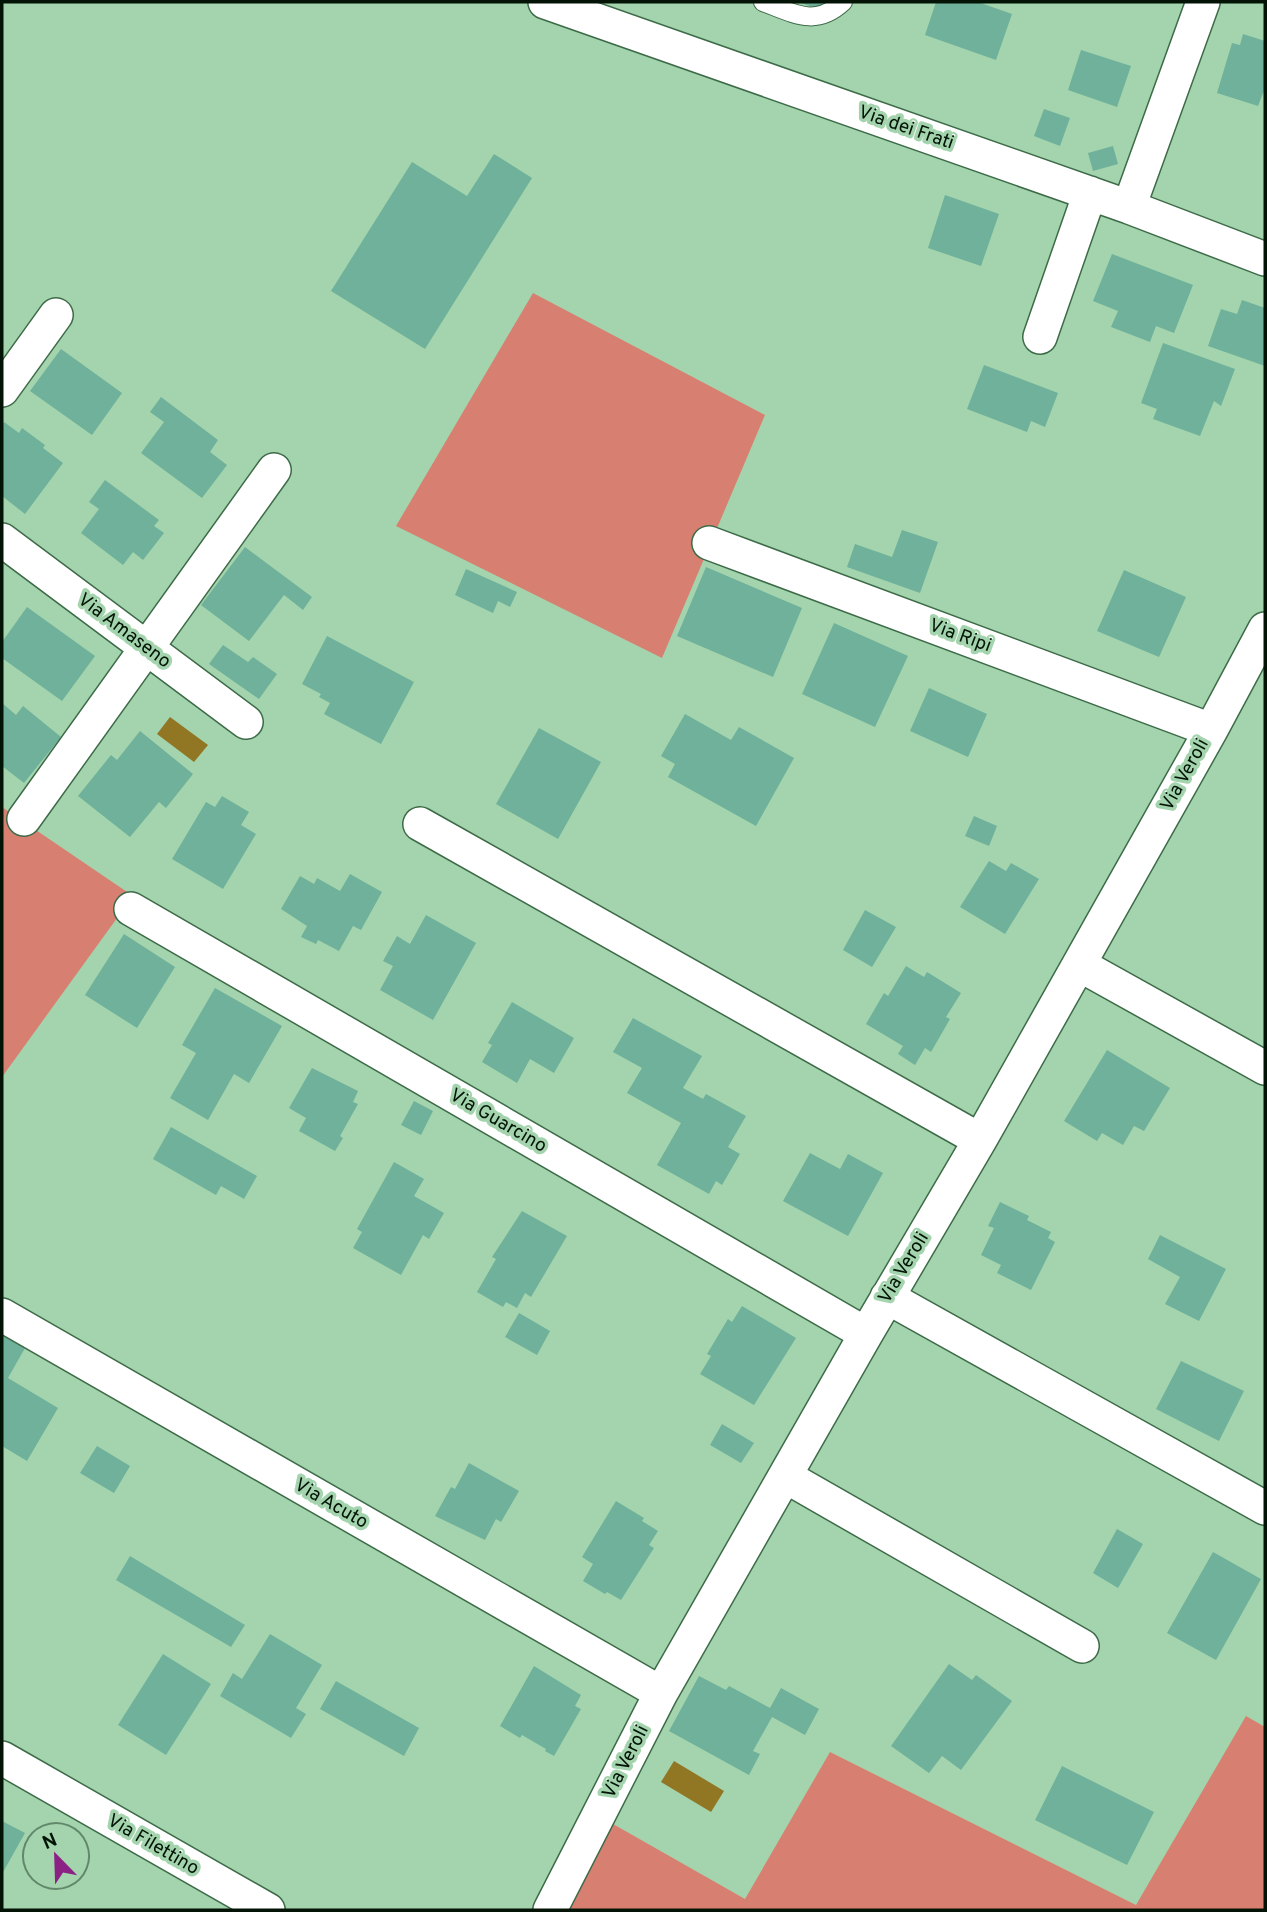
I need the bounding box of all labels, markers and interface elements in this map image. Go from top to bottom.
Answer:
street label: Via dei Frati [855,100,957,156]
street label: Via Amaseno [73,588,175,674]
street label: Via Ripi [925,614,995,658]
street label: Via Veroli [1155,735,1215,815]
street label: Via Guarcino [445,1083,551,1159]
street label: Via Veroli [873,1228,935,1308]
street label: Via Acuto [290,1473,372,1535]
street label: Via Veroli [597,1721,655,1803]
street label: Via Filettino [103,1809,203,1881]
north arrow [21,1821,91,1891]
text: N [39,1828,61,1856]

